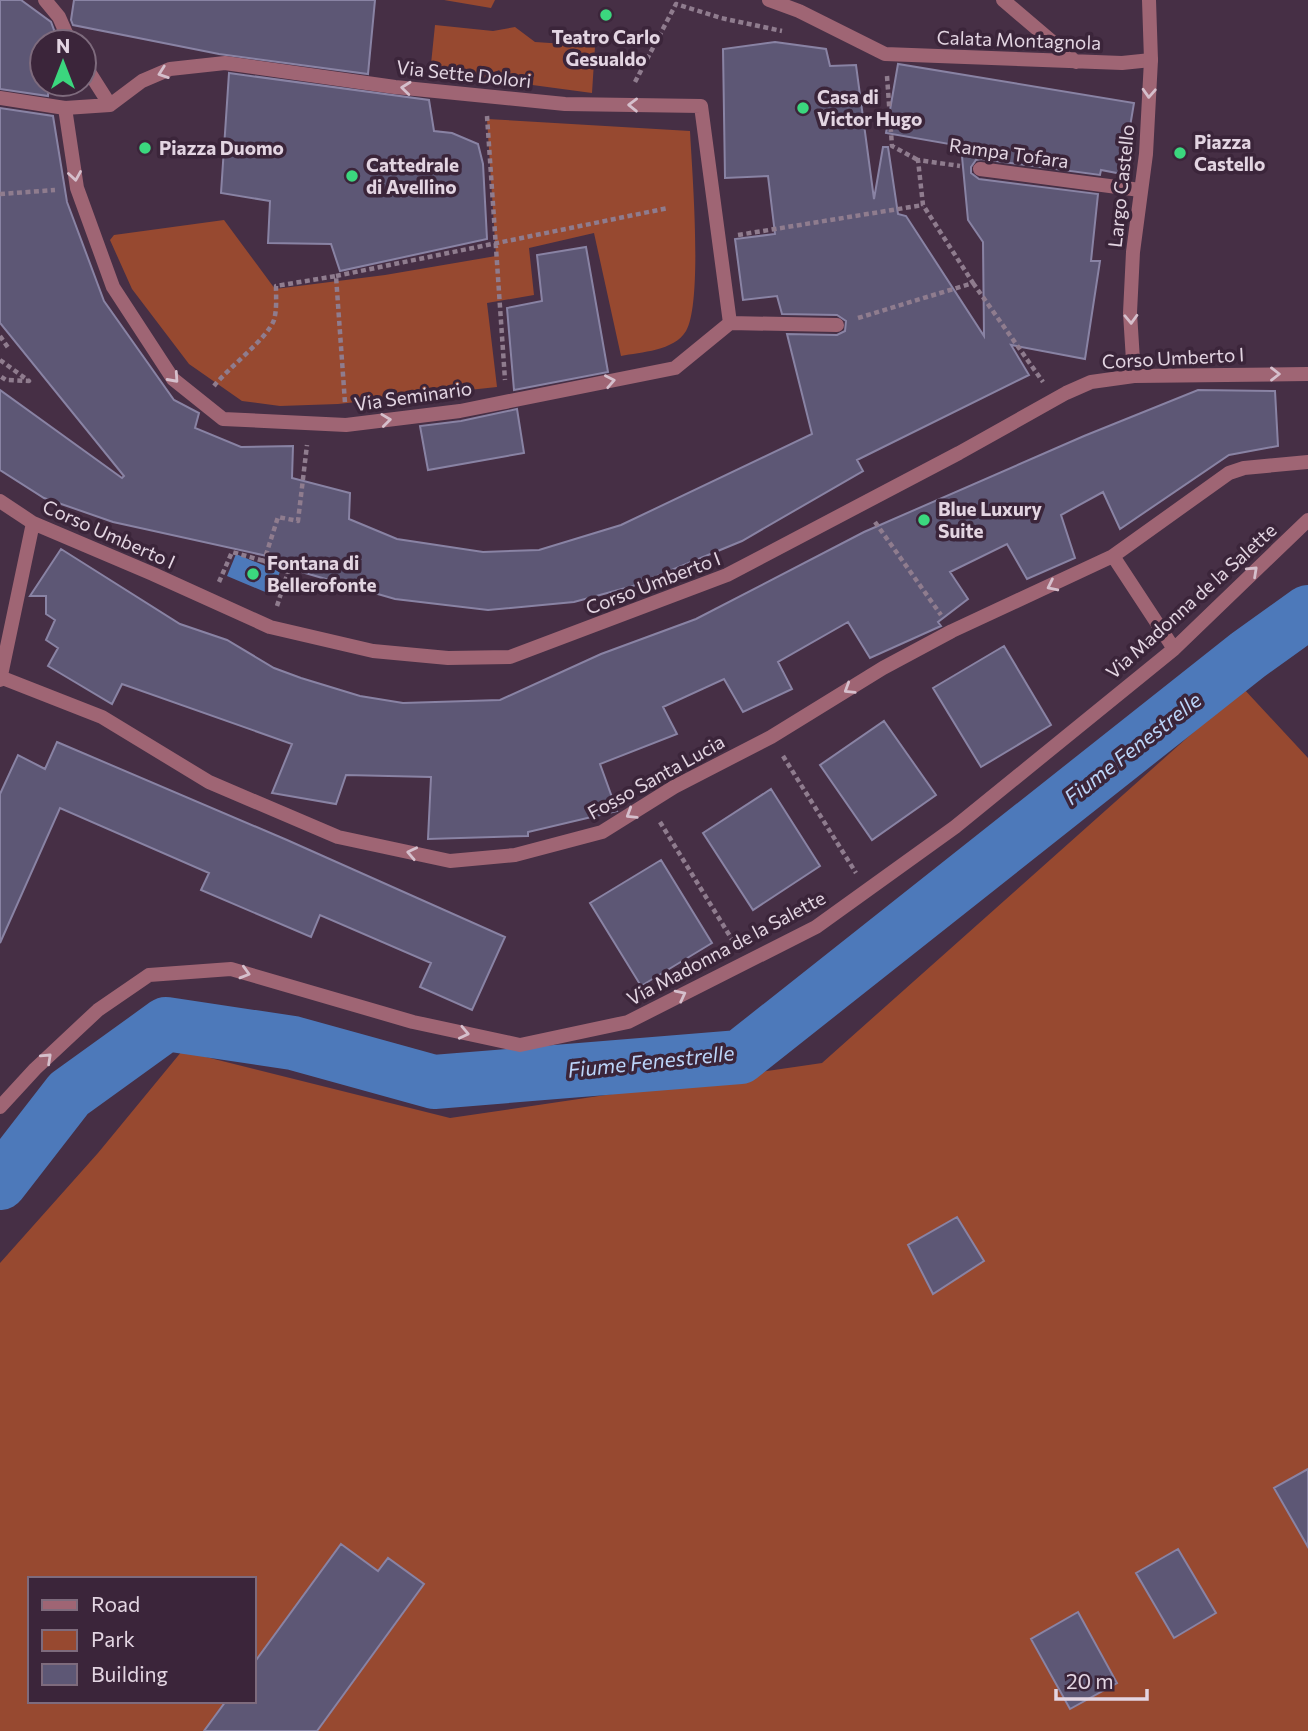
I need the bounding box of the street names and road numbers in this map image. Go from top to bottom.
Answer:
street label: Calata Montagnola [936,25,1102,54]
street label: Via Sette Dolori [395,55,533,92]
street label: Largo Castello [1103,123,1138,249]
street label: Rampa Tofara [948,133,1070,172]
street label: Corso Umberto I [1101,342,1245,373]
street label: Via Seminario [353,376,473,415]
street label: Corso Umberto I [39,494,179,573]
street label: Via Madonna de la Salette [1101,518,1281,683]
street label: Corso Umberto I [582,546,723,619]
street label: Fosso Santa Lucia [583,729,728,824]
street label: Via Madonna de la Salette [623,885,829,1010]

